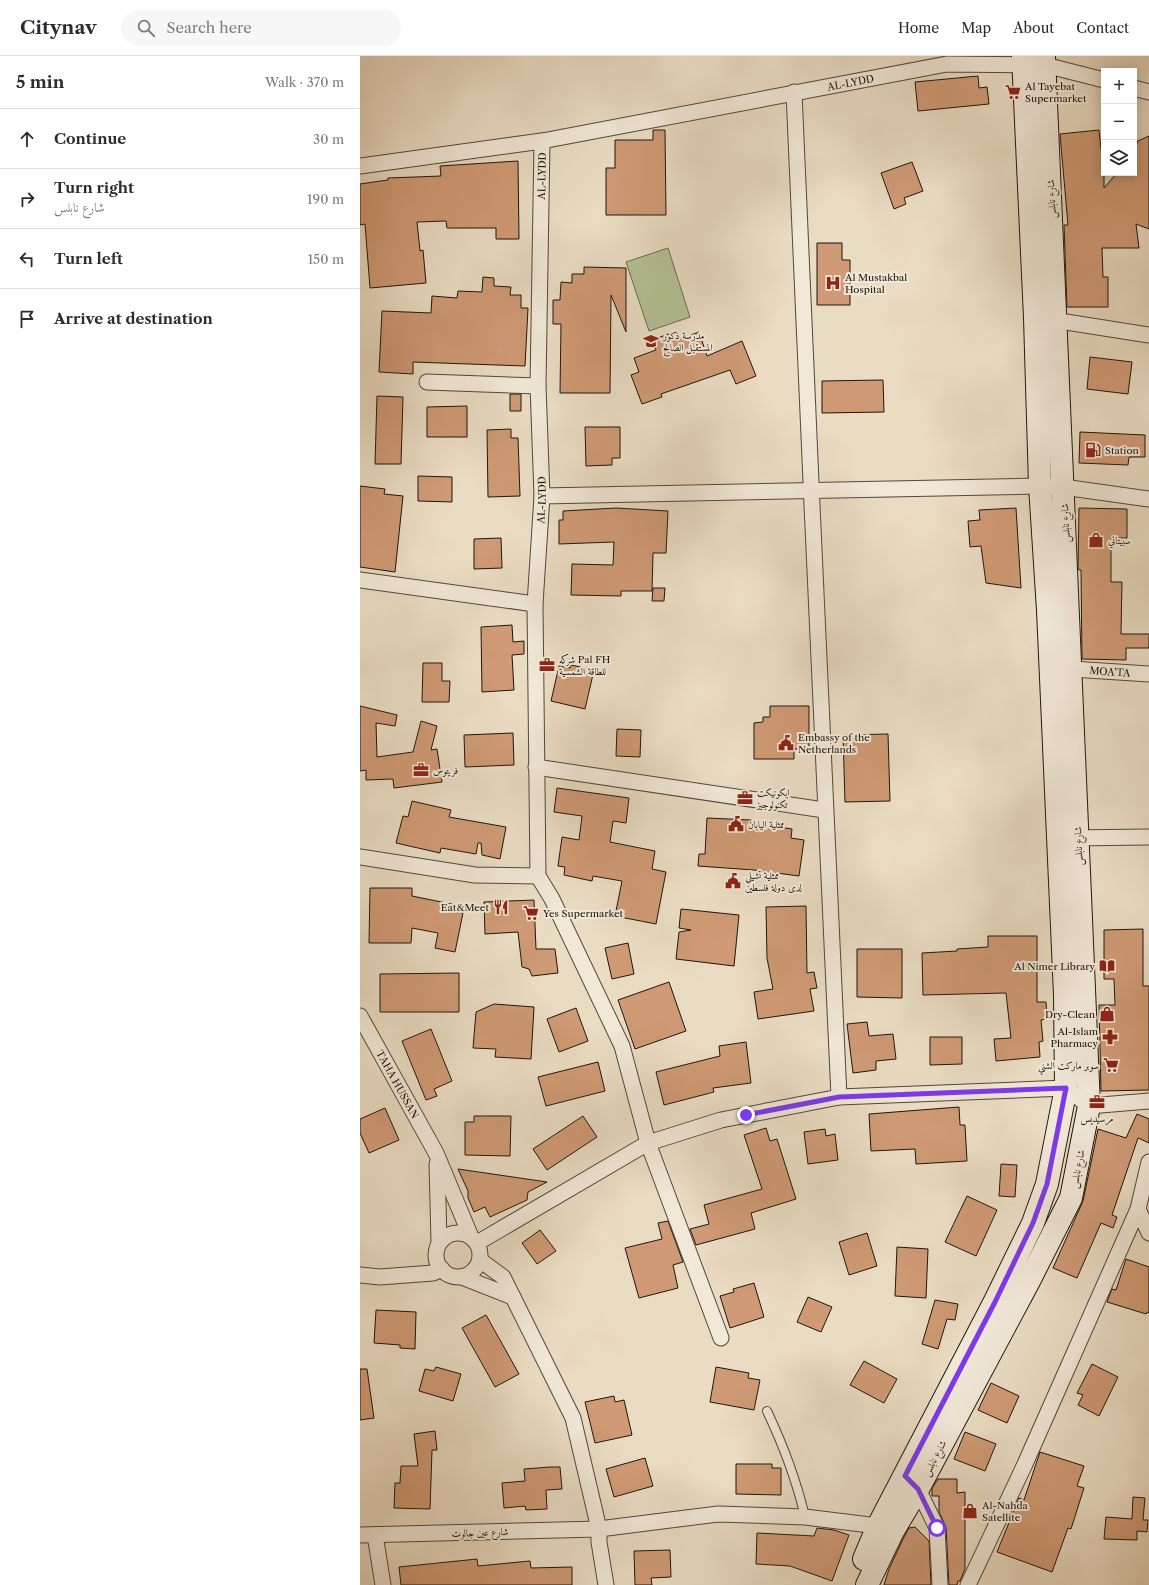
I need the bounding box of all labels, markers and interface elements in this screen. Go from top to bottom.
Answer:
search box [121,10,401,46]
text: Citynav [20,16,97,39]
icon: search [135,17,157,39]
text: Search here [167,18,252,37]
text: Home [898,19,939,37]
text: Map [961,19,991,37]
text: About [1013,19,1054,37]
text: Contact [1076,19,1129,37]
map controls [1101,68,1137,176]
button: + [1101,68,1137,104]
text: 5 min [16,72,64,92]
street label: AL-LYDD [825,72,875,94]
text: Walk · 370 m [265,74,344,90]
place label: Al Tayebat Supermarket [1024,80,1087,105]
supermarket icon: Al Tayebat Supermarket [1004,83,1022,101]
button: − [1101,104,1137,140]
icon: ahead [16,128,38,150]
text: Continue [54,129,126,148]
text: 30 m [313,131,344,147]
button: layers [1101,140,1137,176]
street label: AL-LYDD [535,152,549,201]
text: Turn right [54,178,134,197]
street label: شارع نابلس [1044,179,1062,219]
icon: right [16,188,38,210]
text: 190 m [307,191,344,207]
text: شارع نابلس [54,199,105,215]
icon: left [16,248,38,270]
text: Turn left [54,249,123,268]
text: 150 m [308,251,344,267]
place label: Al Mustakbal Hospital [844,271,907,296]
hospital icon: Al Mustakbal Hospital [824,274,842,292]
icon: arrive [16,308,38,330]
text: Arrive at destination [54,309,213,328]
place label: مدرسة ذكور المستقبل الصالح [662,329,713,357]
school or university icon: مدرسة ذكور المستقبل الصالح [642,332,660,350]
fuel station icon: Station [1084,441,1102,459]
place label: Station [1105,444,1140,457]
street label: AL-LYDD [534,476,549,525]
street label: شارع نابلس [1058,503,1076,543]
shop icon: سبيتاني [1087,531,1105,549]
place label: سبيتاني [1108,534,1131,549]
place label: شركه Pal FH للطاقة الشمسية [559,653,611,678]
office icon: شركه Pal FH للطاقة الشمسية [538,656,556,674]
street label: MOA'TA [1089,664,1131,680]
place label: Embassy of the Netherlands [798,731,870,756]
public building icon: Embassy of the Netherlands [777,734,795,752]
office icon: فريتوس [412,761,430,779]
place label: فريتوس [433,764,458,777]
place label: ايكونيكت تكنولوجيز [756,786,790,811]
office icon: ايكونيكت تكنولوجيز [736,789,754,807]
public building icon: ممثلية اليابان [727,815,745,833]
place label: ممثلية اليابان [748,818,785,831]
street label: شارع نابلس [1071,826,1089,866]
place label: ممثلية تشيلي لدى دولة فلسطين [745,869,802,894]
public building icon: ممثلية تشيلي لدى دولة فلسطين [724,872,742,890]
restaurant icon: Eat&Meet [492,898,510,916]
place label: Eat&Meet [441,901,489,914]
supermarket icon: Yes Supermarket [522,904,540,922]
place label: Yes Supermarket [542,907,623,920]
library icon: Al Nimer Library [1098,957,1116,975]
place label: Al Nimer Library [1013,960,1095,973]
shop icon: Dry-Clean [1098,1005,1116,1023]
place label: Dry-Clean [1045,1008,1096,1021]
place label: Al-Islam Pharmacy [1050,1025,1099,1050]
pharmacy icon: Al-Islam Pharmacy [1101,1028,1119,1046]
street label: TAHA HUSSAN [373,1048,422,1121]
supermarket icon: سوبر ماركت الشني [1102,1056,1120,1074]
place label: سوبر ماركت الشني [1038,1059,1099,1075]
office icon: مرسيديس [1088,1093,1106,1111]
route end [737,1106,755,1124]
place label: مرسيديس [1081,1112,1113,1126]
street label: شارع نابلس [1067,1148,1091,1190]
street label: شارع نابلس [920,1438,952,1480]
place label: Al-Nahda Satellite [981,1499,1029,1524]
shop icon: Al-Nahda Satellite [961,1502,979,1520]
route start [928,1519,946,1537]
street label: شارع عين جالوت [451,1525,509,1543]

